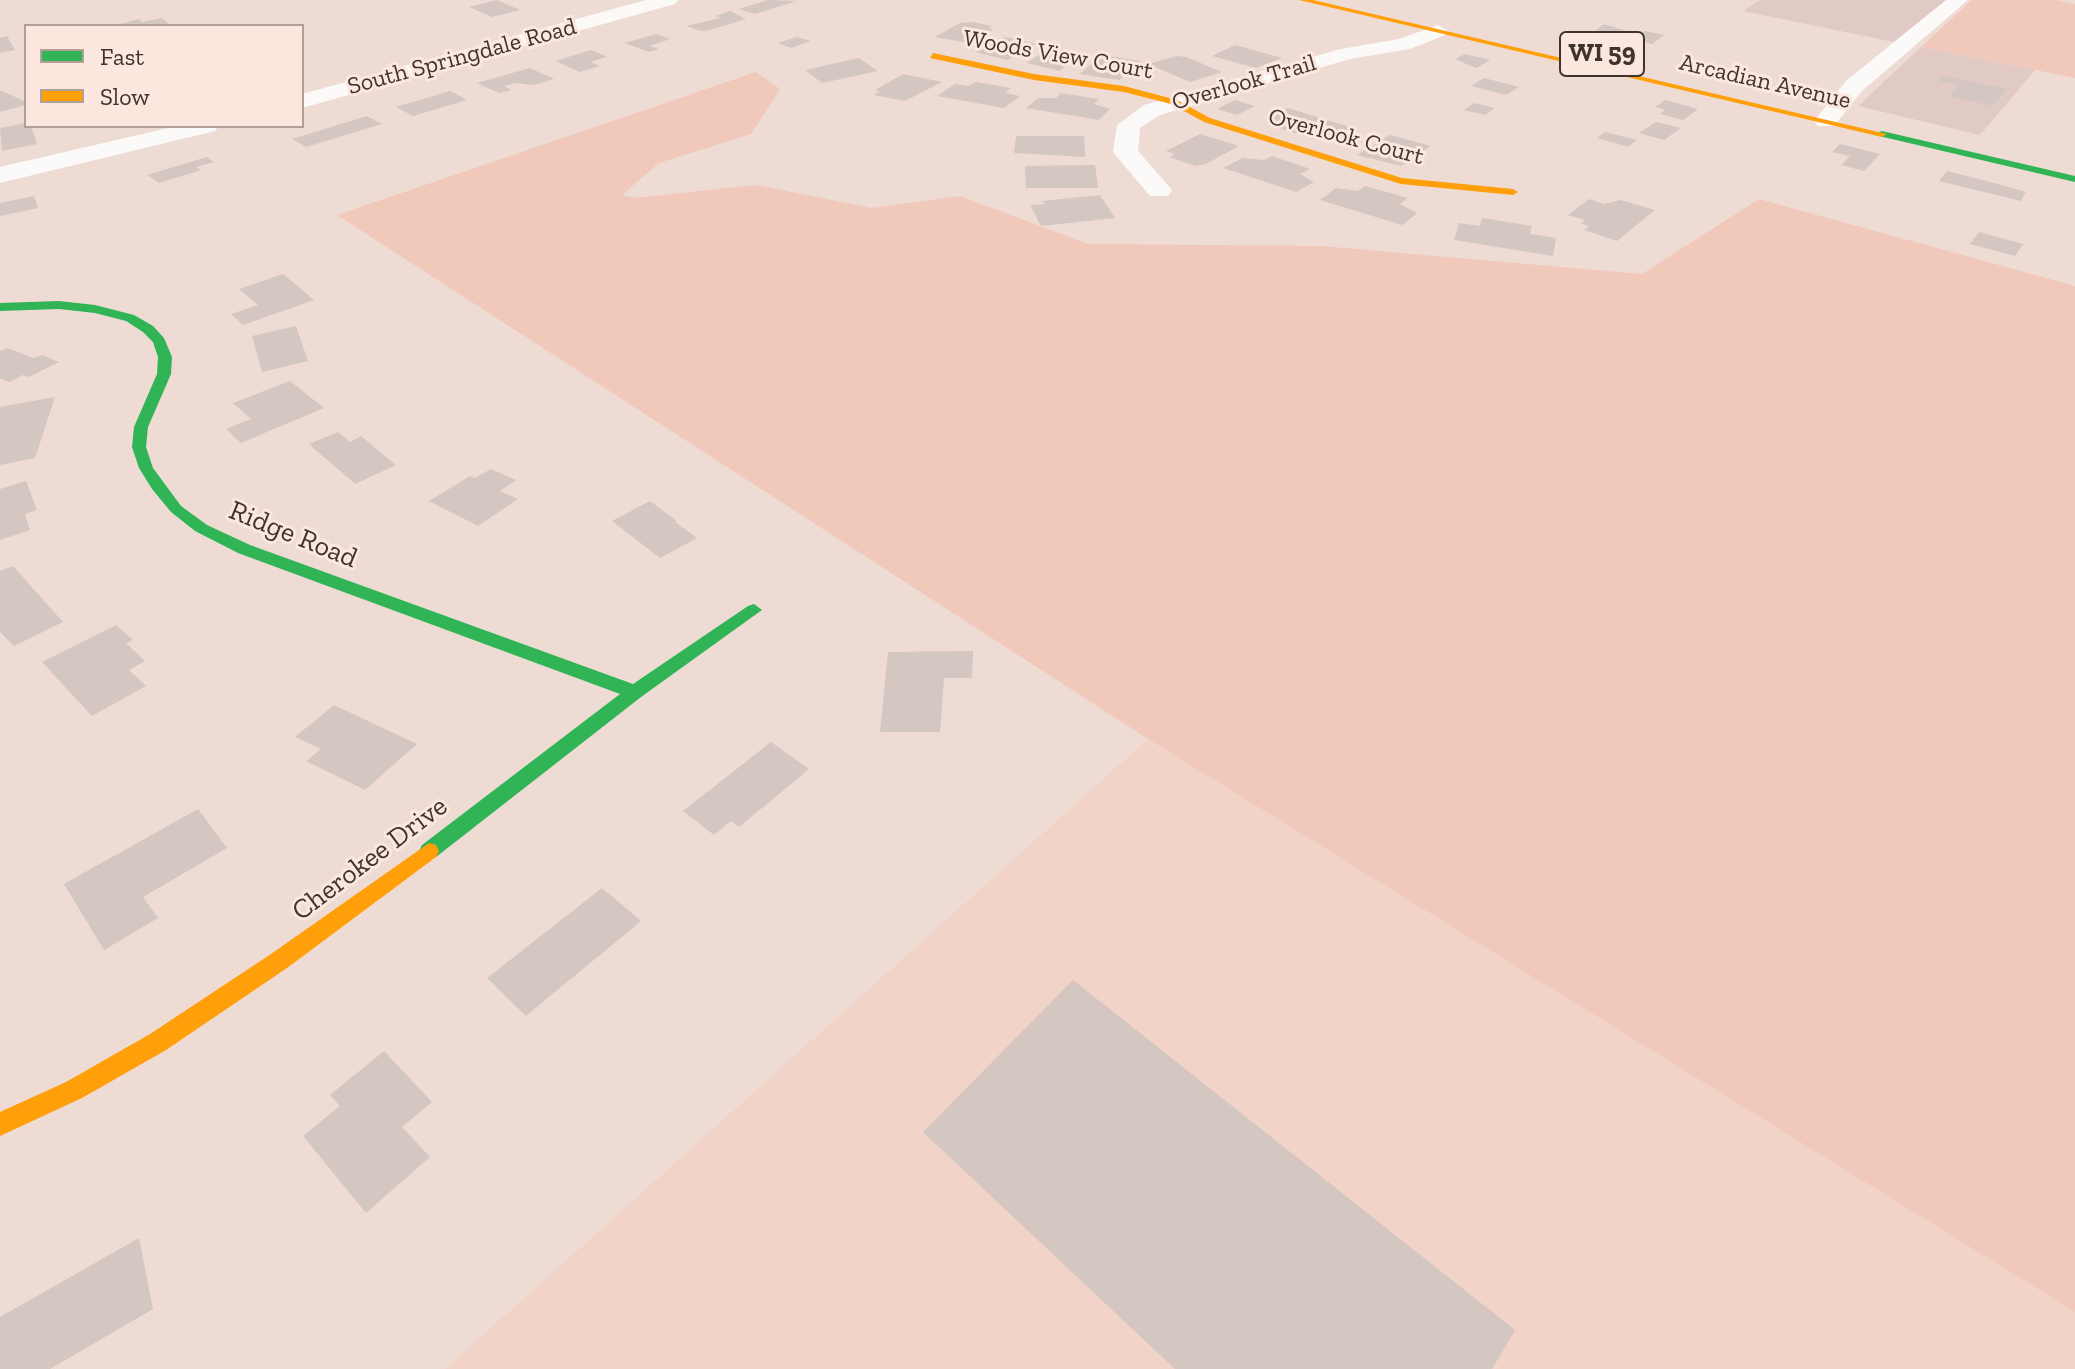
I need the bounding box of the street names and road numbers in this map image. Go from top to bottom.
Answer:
street label: South Springdale Road [345,13,579,101]
street label: Woods View Court [961,24,1155,86]
road number: WI 59 [1560,32,1644,76]
street label: Arcadian Avenue [1676,48,1854,116]
street label: Overlook Trail [1169,49,1319,117]
street label: Overlook Court [1265,102,1427,172]
street label: Ridge Road [224,494,362,576]
street label: Cherokee Drive [286,790,454,928]

